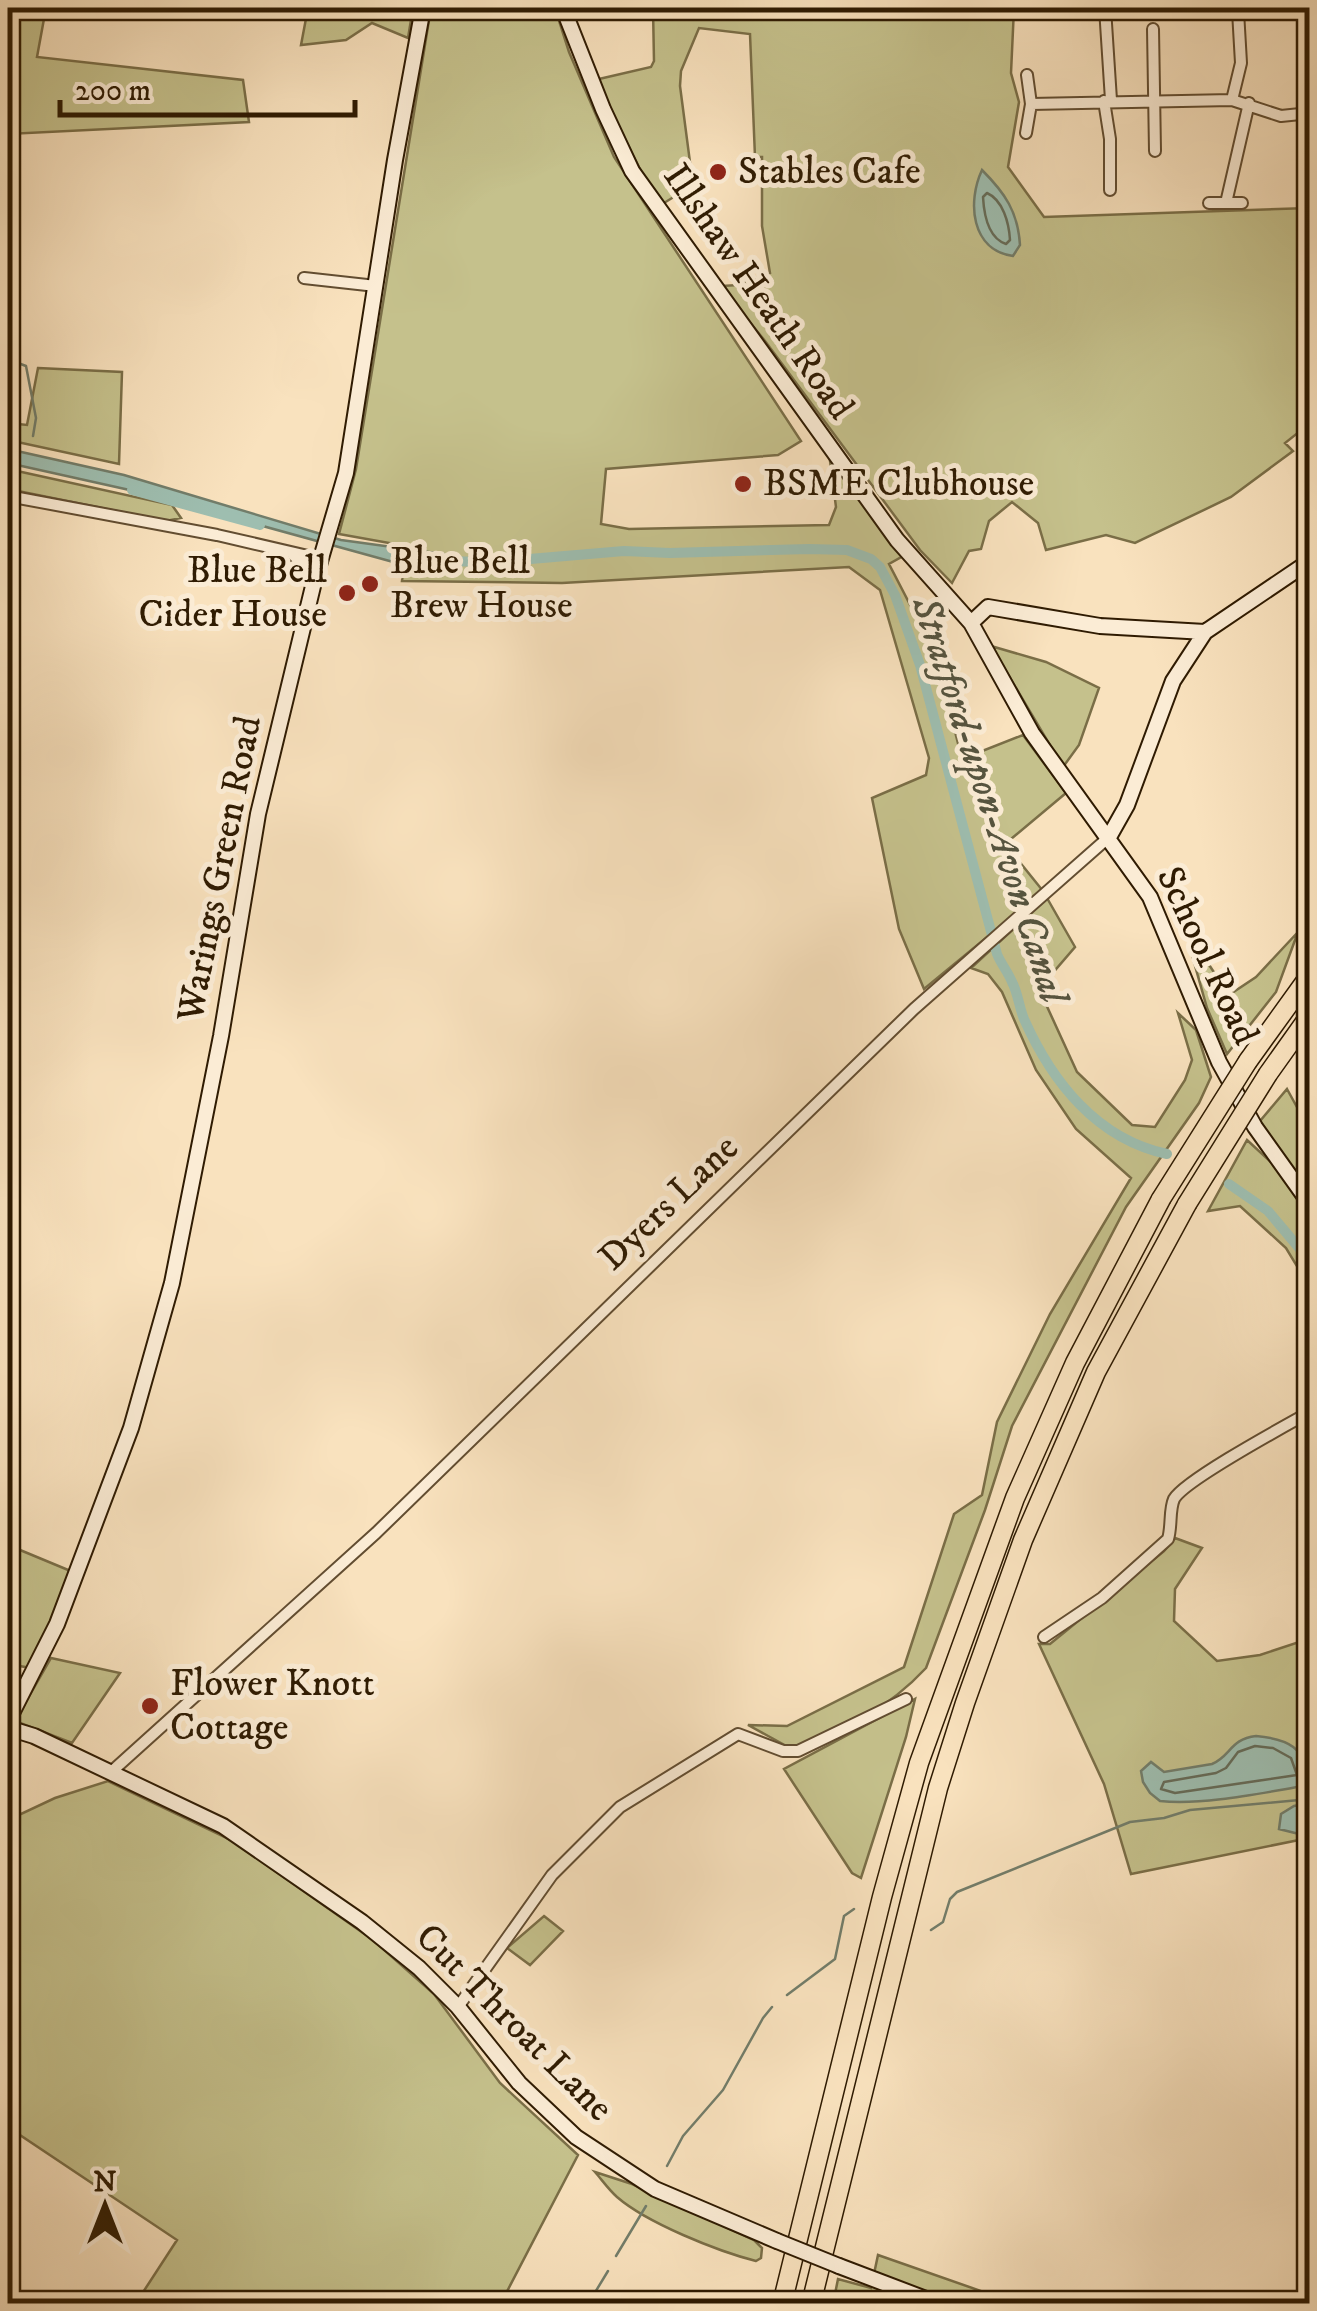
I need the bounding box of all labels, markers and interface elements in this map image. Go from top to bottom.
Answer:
scale bar [60,55,355,117]
text: 200 m [75,73,151,110]
place label: Stables Cafe [738,148,921,196]
street label: Illshaw Heath Road [652,155,864,429]
marker: Stables Cafe [707,161,729,183]
place label: BSME Clubhouse [763,460,1034,508]
marker: BSME Clubhouse [732,473,754,495]
place label: Blue Bell Brew House [390,538,573,630]
place label: Blue Bell Cider House [139,547,328,639]
marker: Blue Bell Brew House [359,573,381,595]
marker: Blue Bell Cider House [336,582,358,604]
water label: Stratford-upon-Avon Canal [898,589,1078,1013]
street label: Warings Green Road [167,712,273,1027]
street label: School Road [1145,859,1269,1053]
street label: Dyers Lane [589,1125,749,1281]
place label: Flower Knott Cottage [170,1660,375,1752]
marker: Flower Knott Cottage [139,1695,161,1717]
street label: Cut Throat Lane [405,1914,623,2132]
north arrow [55,2156,155,2256]
text: N [94,2165,117,2200]

